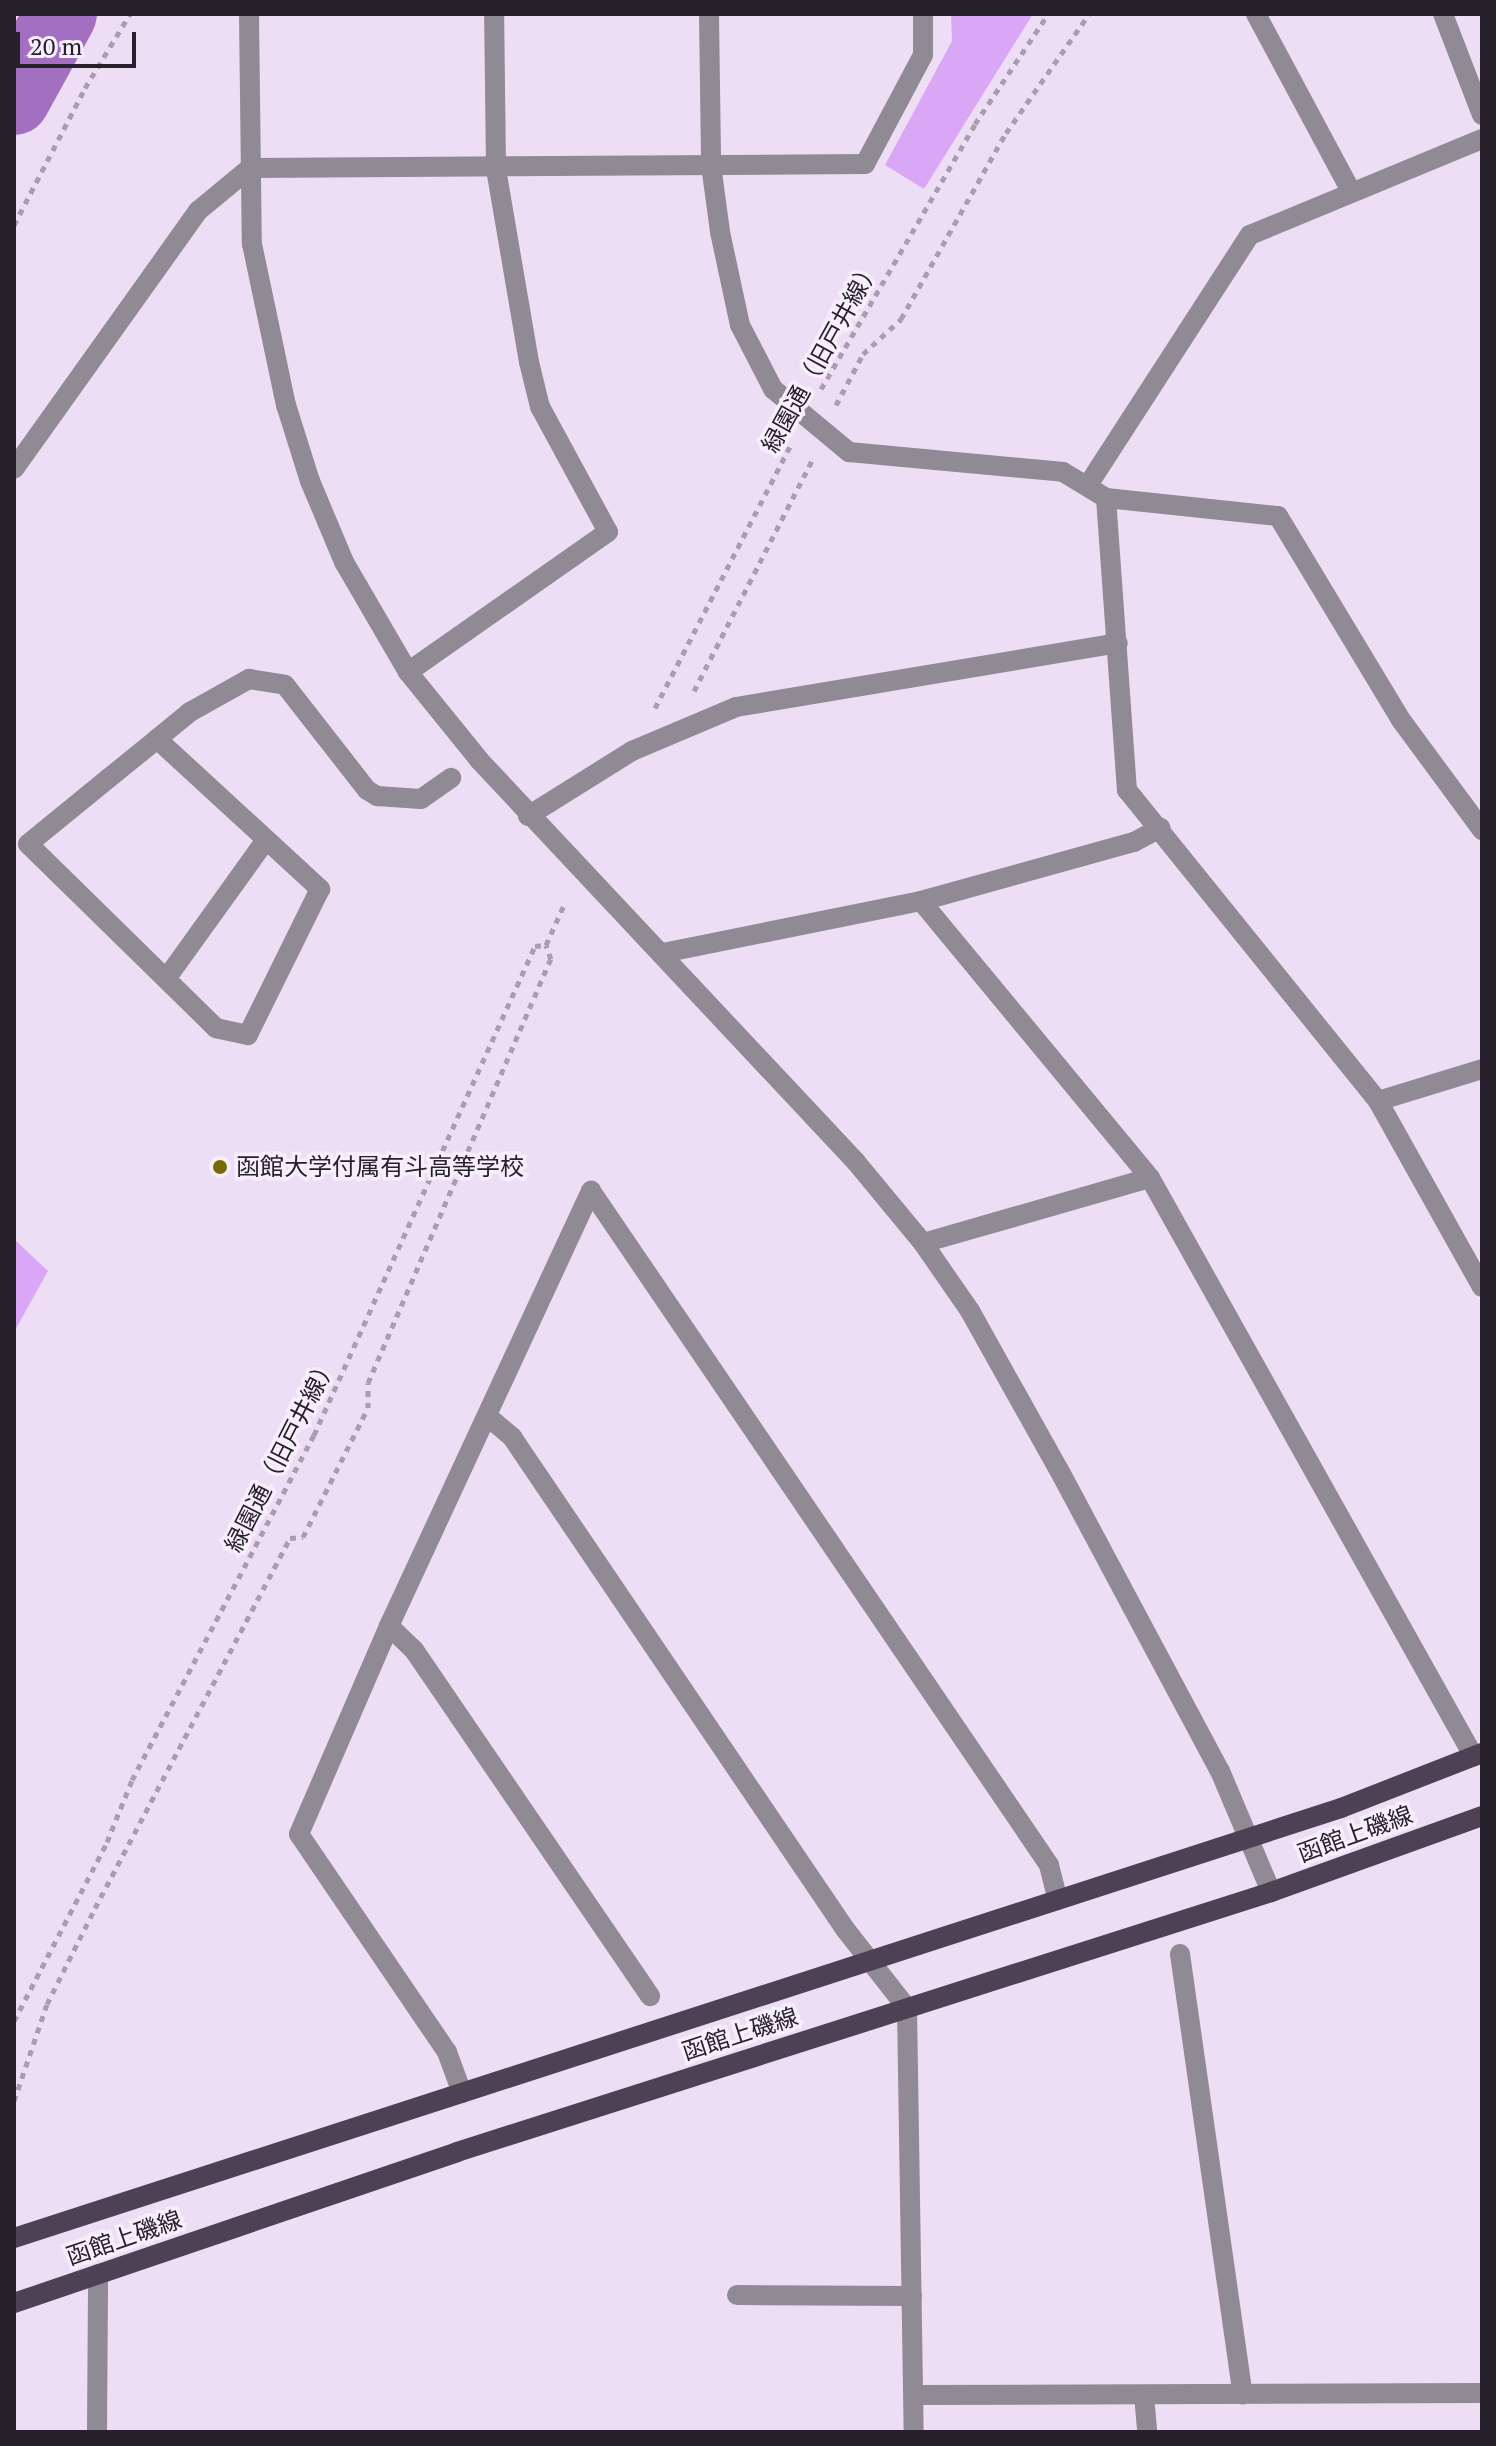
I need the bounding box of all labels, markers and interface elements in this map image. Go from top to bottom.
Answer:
scale bar [20,16,140,66]
text: 20 m [30,30,82,62]
street label: 緑園通（旧戸井線） [756,255,886,457]
place label: 函館大学付属有斗高等学校 [236,1153,524,1181]
marker: 函館大学付属有斗高等学校 [211,1158,229,1176]
street label: 緑園通（旧戸井線） [219,1351,343,1557]
street label: 函館上磯線 [1294,1800,1416,1868]
street label: 函館上磯線 [678,2002,802,2066]
street label: 函館上磯線 [63,2205,185,2271]

